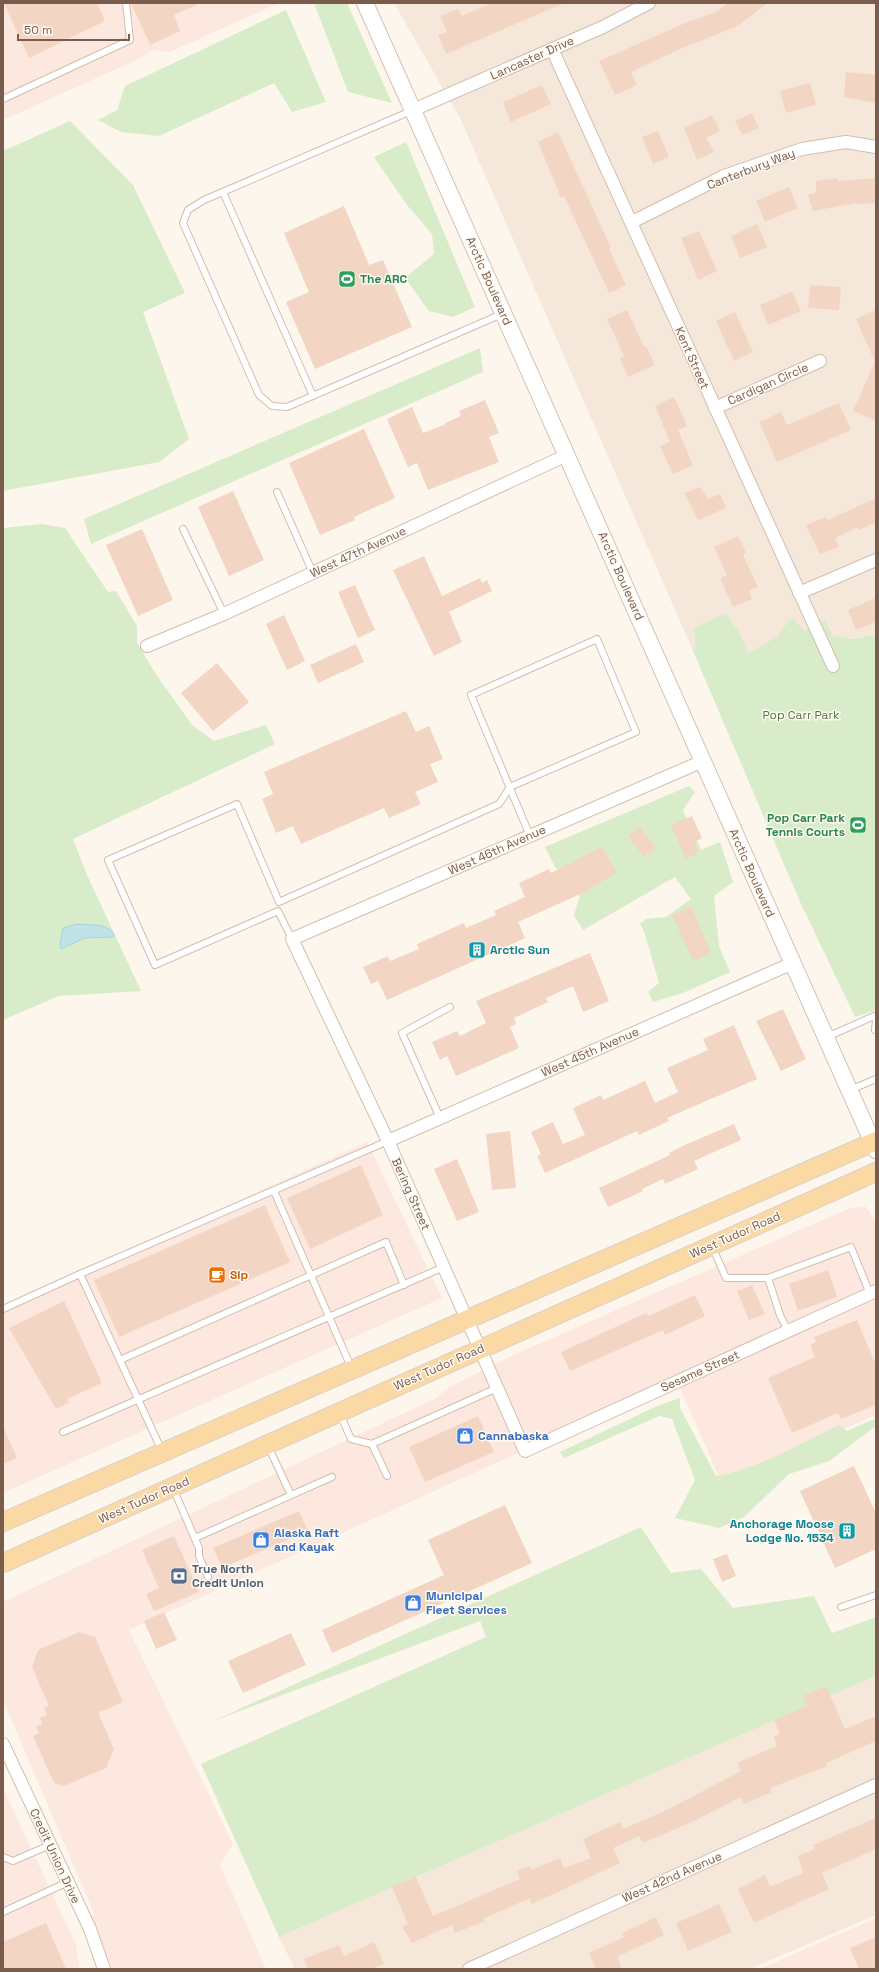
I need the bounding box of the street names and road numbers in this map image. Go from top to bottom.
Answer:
street label: Lancaster Drive [488,32,576,84]
street label: Canterbury Way [705,145,797,193]
street label: Arctic Boulevard [462,234,516,328]
street label: Kent Street [671,324,713,392]
street label: Cardigan Circle [725,359,811,409]
street label: West 47th Avenue [307,523,409,581]
street label: Arctic Boulevard [594,529,648,623]
street label: West 46th Avenue [446,821,548,879]
street label: Arctic Boulevard [725,826,779,920]
street label: West 45th Avenue [539,1023,641,1081]
street label: Bering Street [388,1155,434,1233]
street label: West Tudor Road [687,1208,783,1262]
street label: West Tudor Road [391,1340,487,1394]
street label: Sesame Street [658,1346,742,1396]
street label: West Tudor Road [96,1473,192,1527]
street label: Credit Union Drive [26,1806,84,1906]
street label: West 42nd Avenue [620,1848,724,1906]

